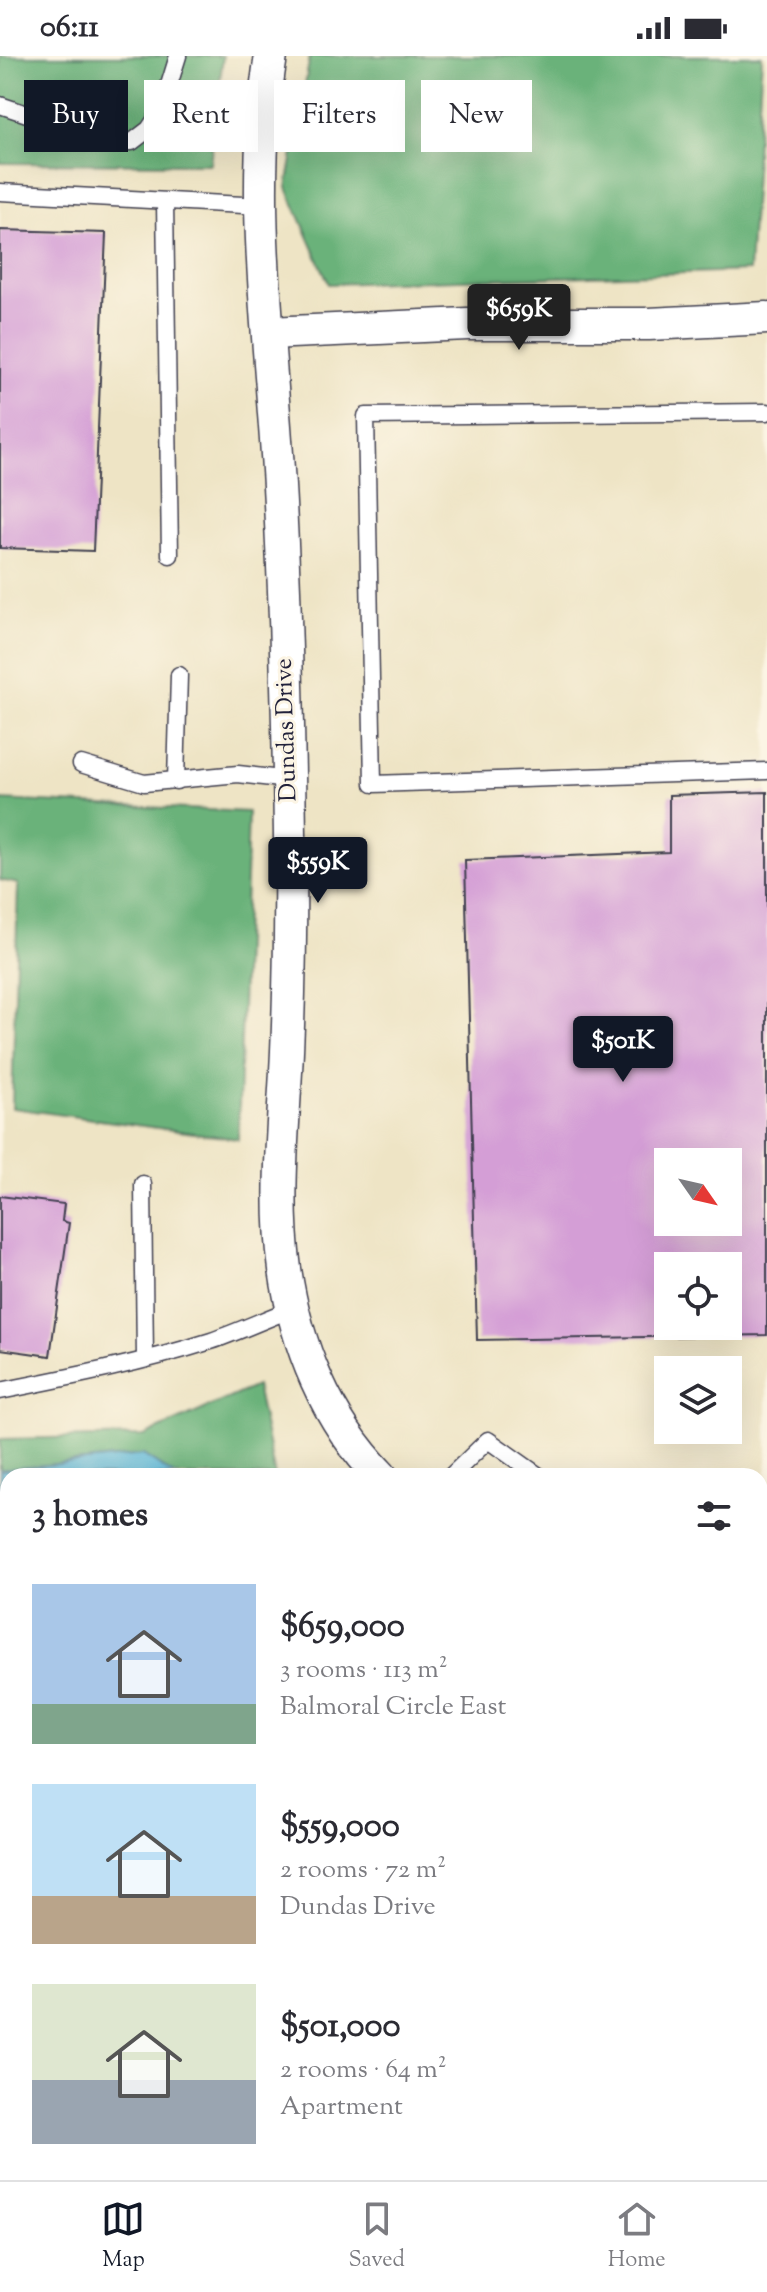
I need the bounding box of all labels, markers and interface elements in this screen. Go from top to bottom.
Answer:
text: 06:11 [40,7,99,50]
chip: Buy [24,80,128,152]
chip: Rent [144,80,258,152]
chip: Filters [274,80,405,152]
chip: New [421,80,532,152]
pin: $659K [463,284,575,352]
text: $659K [485,291,553,328]
street label: Dundas Drive [268,658,306,802]
pin: $559K [262,837,374,905]
text: $559K [286,844,350,881]
pin: $501K [567,1016,679,1084]
text: $501K [591,1023,655,1060]
north arrow [654,1148,742,1236]
map controls [654,1148,742,1444]
button: locate [654,1252,742,1340]
button: layers [654,1356,742,1444]
text: 3 homes [32,1492,148,1541]
icon: filters [692,1494,736,1538]
text: $659,000 [280,1603,405,1652]
icon: home [96,1616,192,1712]
text: 3 rooms · 113 m² [280,1652,448,1689]
text: Balmoral Circle East [280,1689,506,1726]
text: $559,000 [280,1803,400,1852]
icon: home [96,1816,192,1912]
text: 2 rooms · 72 m² [280,1852,446,1889]
text: Dundas Drive [280,1889,436,1926]
text: $501,000 [280,2003,400,2052]
icon: home [96,2016,192,2112]
text: 2 rooms · 64 m² [280,2052,447,2089]
text: Apartment [280,2089,403,2126]
tab: Map [101,2197,145,2277]
tab: Saved [348,2197,405,2277]
tab: Home [608,2197,666,2277]

